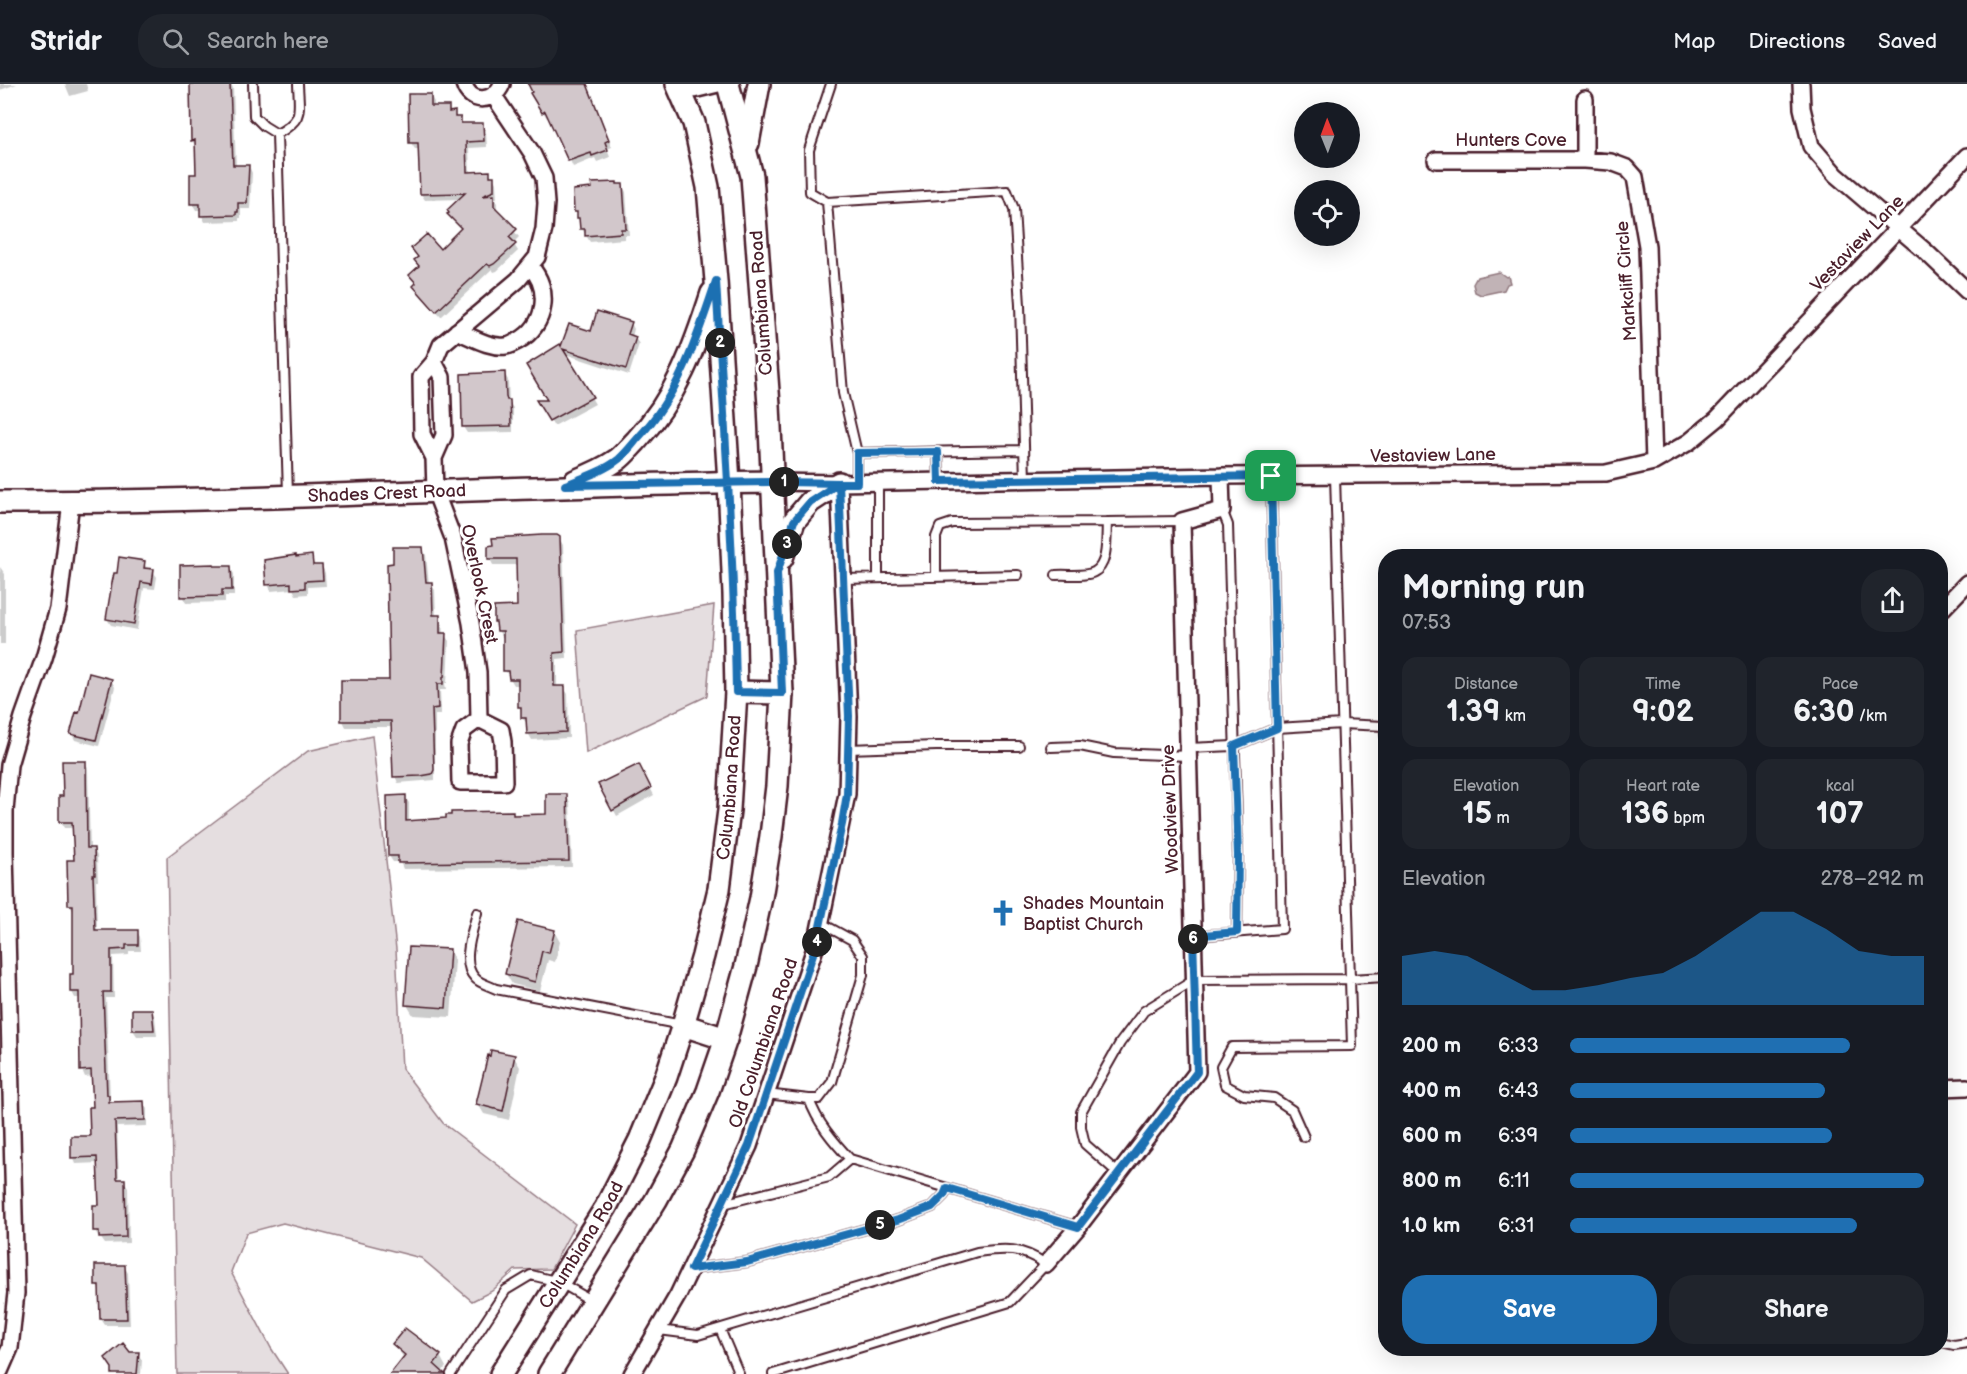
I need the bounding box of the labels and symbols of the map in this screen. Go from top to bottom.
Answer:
north arrow [1294,102,1360,168]
street label: Hunters Cove [1455,130,1567,151]
street label: Vestaview Lane [1806,191,1909,296]
street label: Markcliff Circle [1612,220,1641,342]
street label: Columbiana Road [746,230,777,376]
pin: 2 [705,328,735,358]
street label: Vestaview Lane [1370,444,1496,467]
pin [1245,450,1296,501]
pin: 1 [769,467,799,497]
street label: Shades Crest Road [307,480,466,507]
street label: Overlook Crest [457,523,502,646]
pin: 3 [772,529,802,559]
street label: Columbiana Road [713,714,746,861]
street label: Woodview Drive [1158,744,1183,874]
place label: Shades Mountain Baptist Church [1023,893,1164,935]
church icon: Shades Mountain Baptist Church [988,898,1018,928]
pin: 6 [1178,924,1208,954]
pin: 4 [802,927,832,957]
street label: Old Columbiana Road [725,956,802,1131]
street label: Columbiana Road [535,1178,628,1313]
pin: 5 [865,1210,895,1240]

